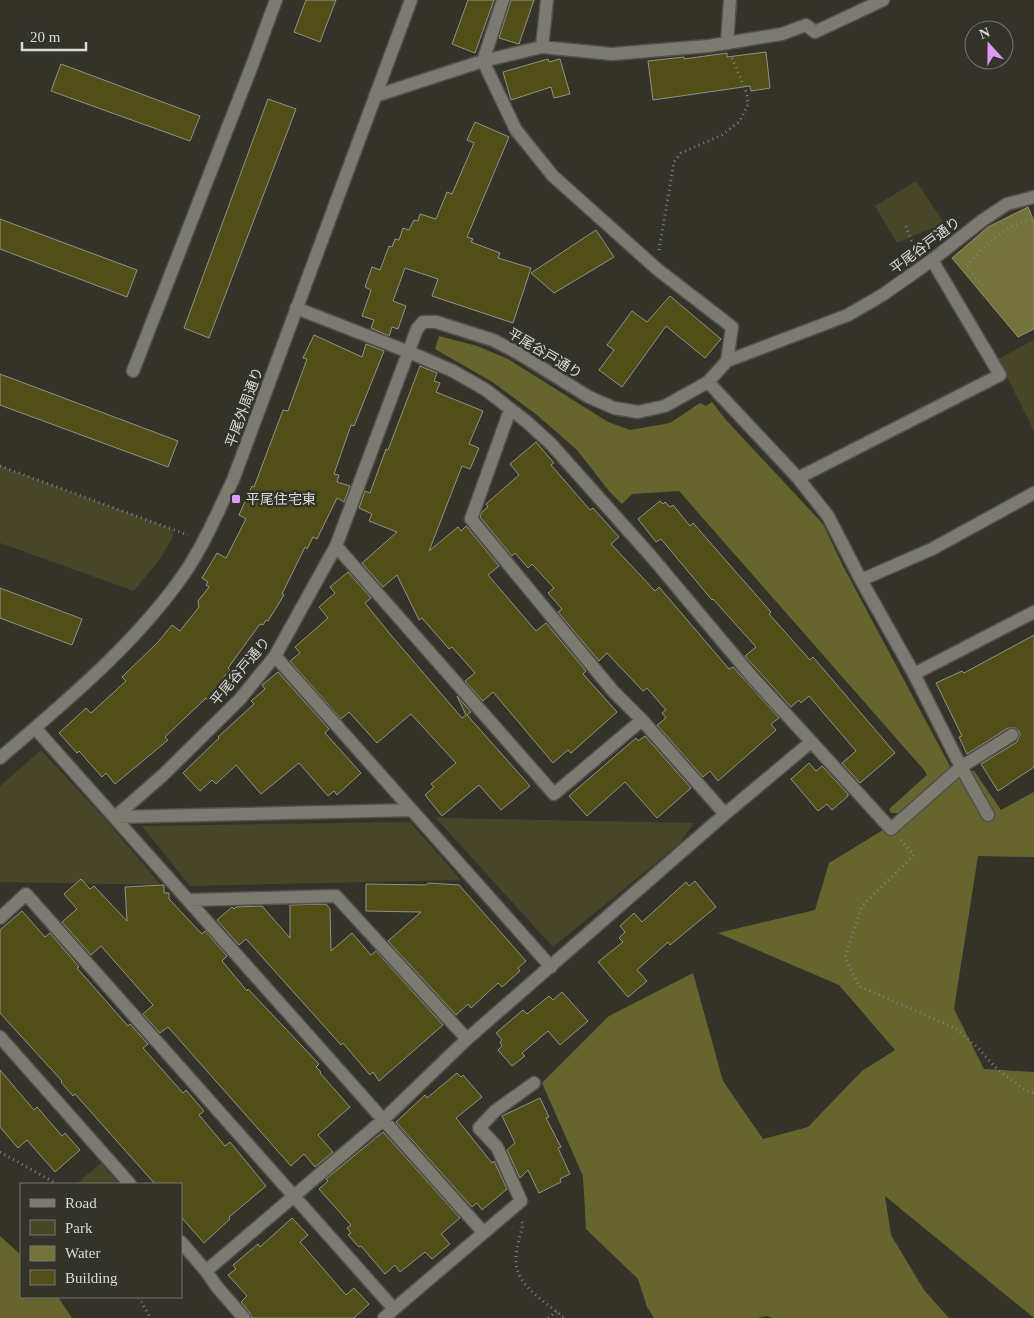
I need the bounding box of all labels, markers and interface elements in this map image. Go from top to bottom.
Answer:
scale bar [22,20,86,52]
north arrow [964,20,1014,70]
text: N [977,25,992,42]
text: 20 m [30,29,61,45]
street label: 平尾谷戸通り [887,214,963,277]
street label: 平尾谷戸通り [505,325,585,381]
street label: 平尾外周通り [222,365,266,449]
place label: 平尾住宅東 [246,492,316,507]
marker: 平尾住宅東 [230,493,242,505]
street label: 平尾谷戸通り [208,634,273,708]
legend [20,1183,182,1298]
text: Road [65,1195,97,1211]
text: Park [65,1220,93,1236]
text: Water [65,1245,100,1261]
text: Building [65,1270,118,1286]

